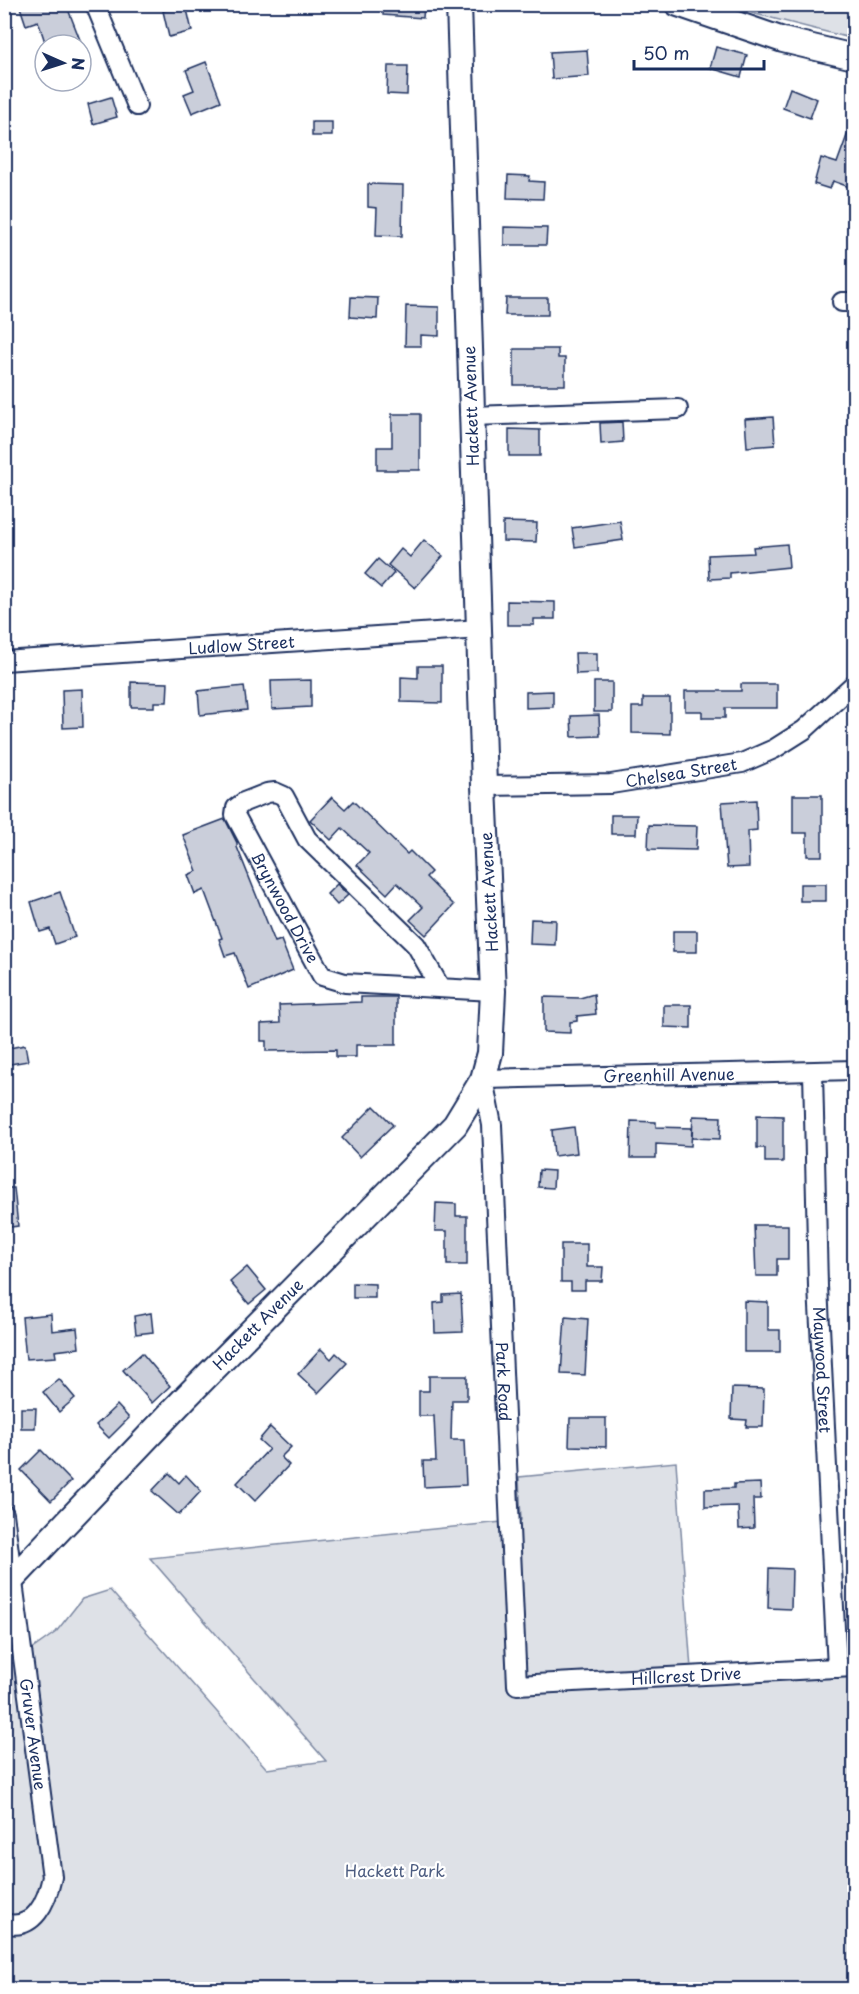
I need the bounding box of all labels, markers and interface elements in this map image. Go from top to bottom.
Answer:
north arrow [33,33,93,93]
scale bar [634,33,764,71]
text: 50 m [643,39,690,66]
text: N [67,57,91,71]
street label: Hackett Avenue [456,345,484,466]
street label: Ludlow Street [188,628,296,660]
street label: Chelsea Street [623,751,739,793]
street label: Hackett Avenue [473,831,503,953]
street label: Brynwood Drive [246,847,326,967]
street label: Greenhill Avenue [603,1061,735,1087]
street label: Hackett Avenue [206,1272,308,1375]
street label: Maywood Street [808,1306,838,1434]
street label: Park Road [491,1342,518,1422]
street label: Hillcrest Drive [630,1660,742,1690]
street label: Gruver Avenue [15,1677,53,1792]
park label: Hackett Park [345,1858,445,1882]

